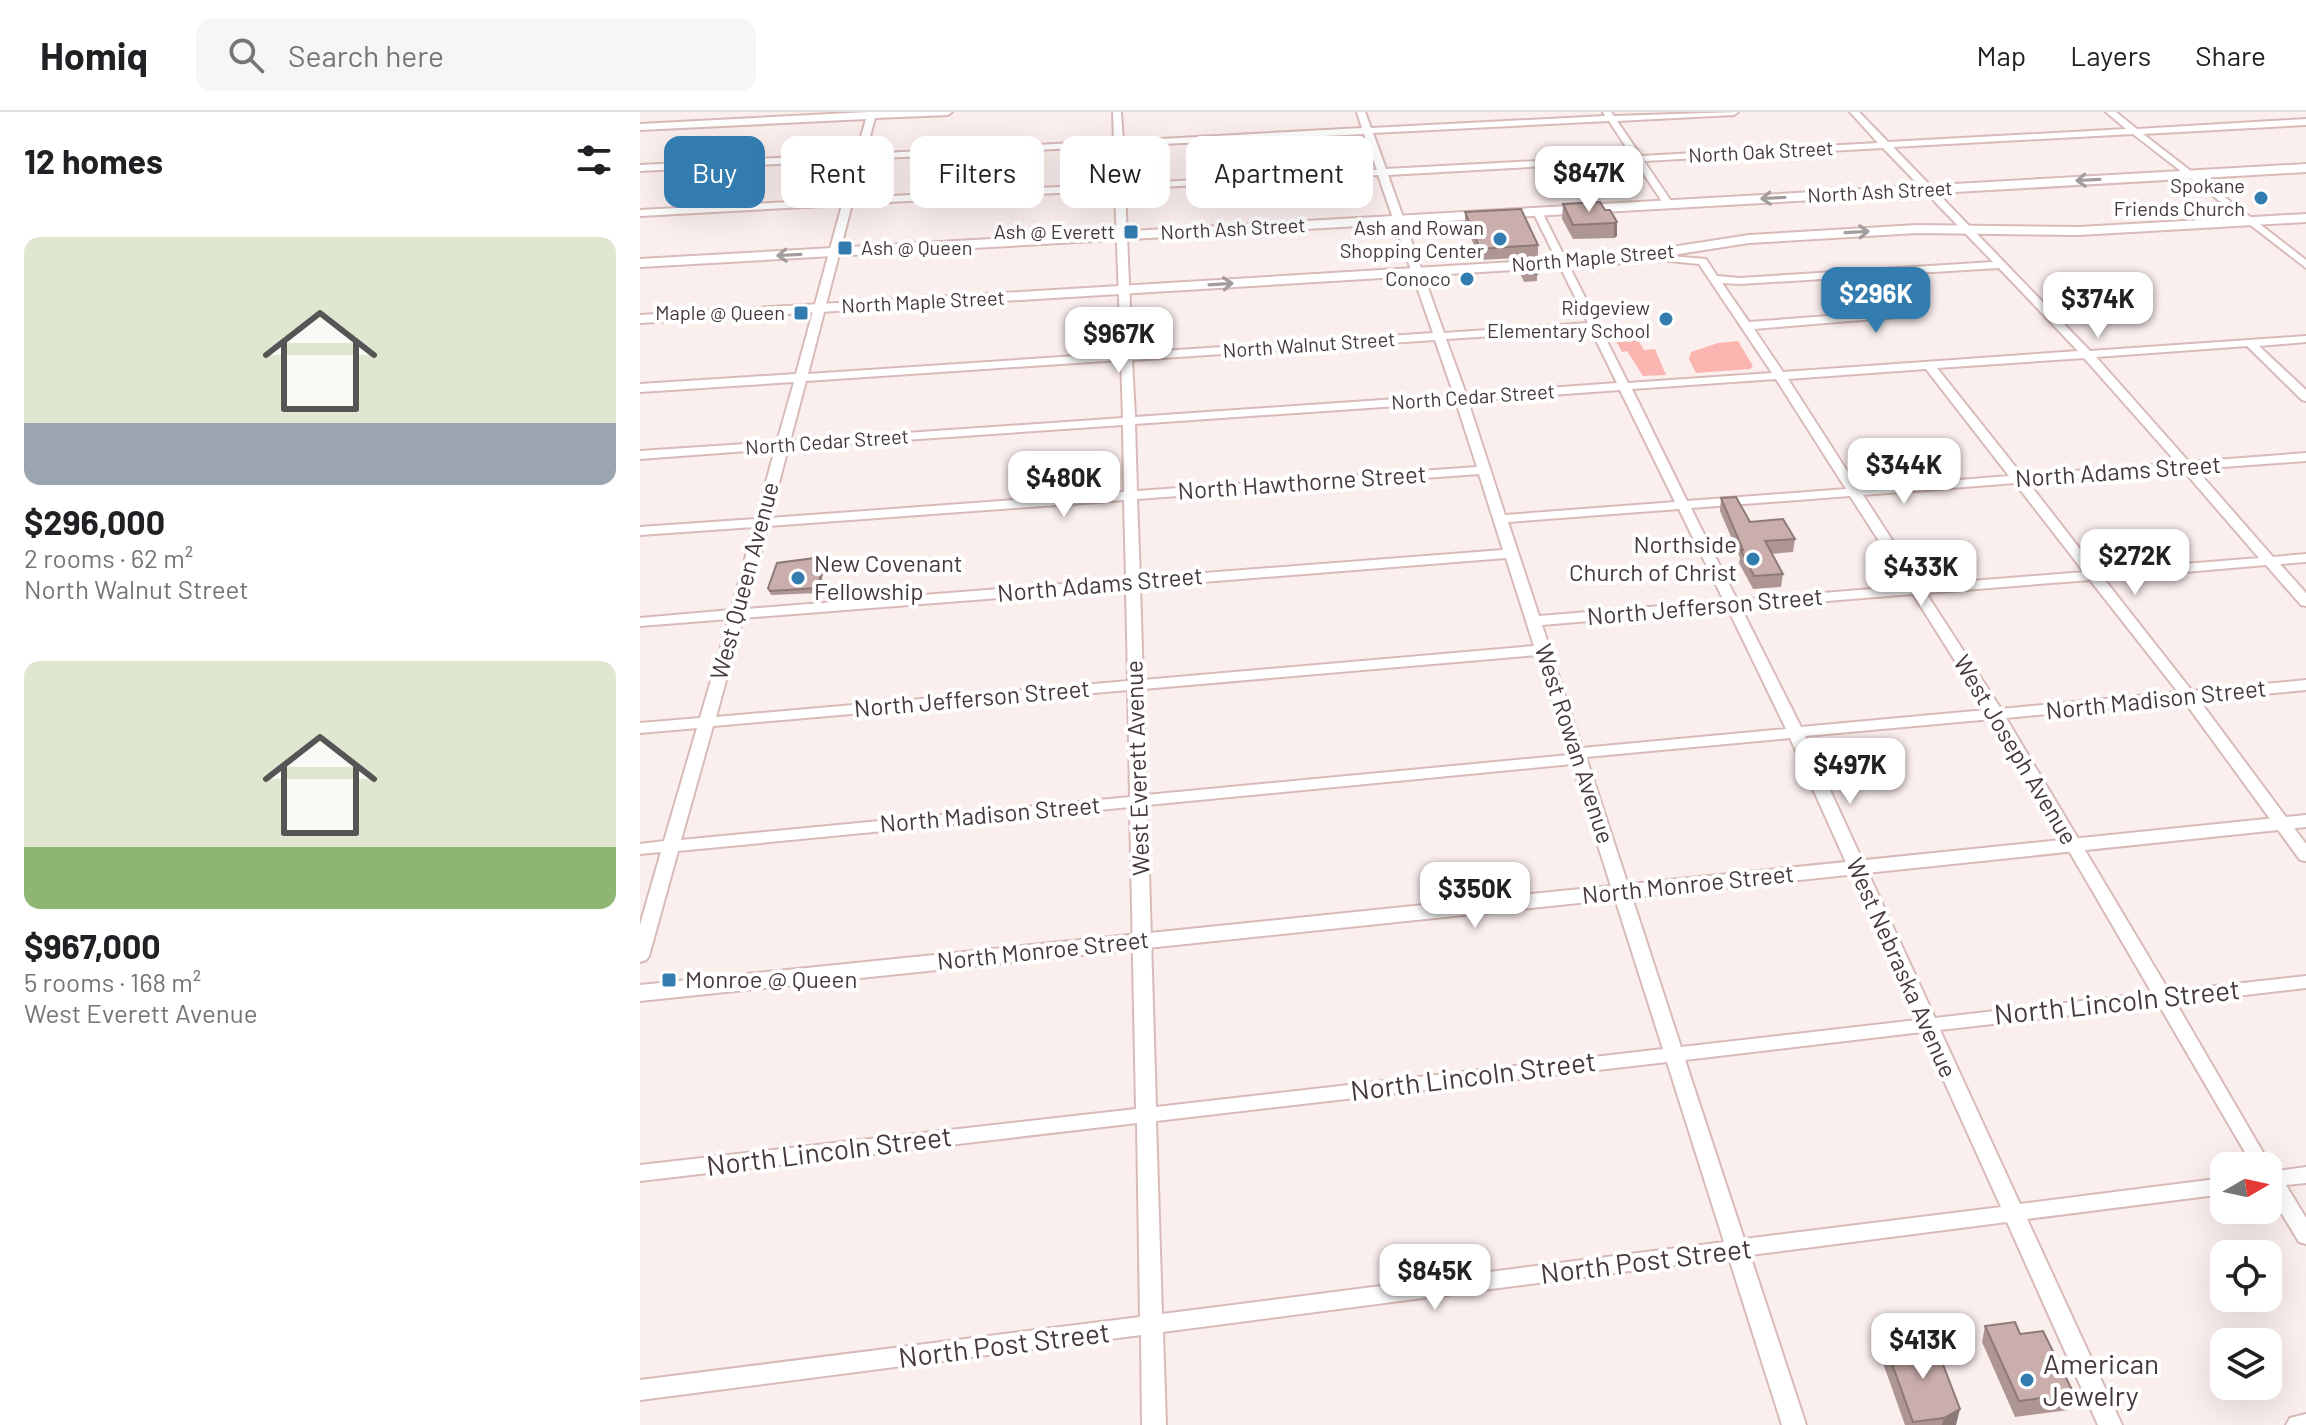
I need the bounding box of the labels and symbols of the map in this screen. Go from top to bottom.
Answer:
street label: North Oak Street [1688,135,1834,167]
pin: $847K [1533,146,1645,214]
one-way arrow [2075,173,2102,188]
place label: Spokane Friends Church [2114,173,2245,220]
street label: North Ash Street [1807,175,1953,207]
marker: Spokane Friends Church [2252,189,2270,207]
one-way arrow [1760,191,1787,206]
street label: North Ash Street [1160,212,1306,244]
place label: Ash and Rowan Shopping Center [1340,215,1484,262]
place label: Ash @ Everett [994,219,1115,243]
marker: Ash @ Everett [1122,223,1140,241]
one-way arrow [1843,224,1870,239]
marker: Ash and Rowan Shopping Center [1491,230,1509,248]
place label: Ash @ Queen [861,235,972,259]
street label: North Maple Street [1510,238,1675,276]
marker: Ash @ Queen [836,239,854,257]
one-way arrow [777,247,803,262]
place label: Conoco [1385,266,1451,290]
pin: $296K [1820,267,1932,335]
marker: Conoco [1458,270,1476,288]
pin: $374K [2042,272,2154,340]
one-way arrow [1207,276,1234,291]
street label: North Maple Street [841,285,1005,317]
place label: Ridgeview Elementary School [1487,295,1650,342]
place label: Maple @ Queen [655,300,785,324]
marker: Maple @ Queen [792,304,810,322]
pin: $967K [1063,307,1175,375]
marker: Ridgeview Elementary School [1657,310,1675,328]
street label: North Walnut Street [1222,326,1396,362]
street label: North Cedar Street [1390,378,1555,414]
street label: North Cedar Street [744,423,909,459]
pin: $344K [1848,438,1960,506]
street label: North Adams Street [2014,449,2222,492]
pin: $480K [1008,451,1120,519]
street label: North Hawthorne Street [1177,458,1427,505]
street label: West Queen Avenue [703,478,784,683]
place label: Northside Church of Christ [1569,529,1737,586]
pin: $272K [2079,529,2191,597]
pin: $433K [1865,540,1977,608]
place label: New Covenant Fellowship [814,548,963,605]
marker: Northside Church of Christ [1744,550,1762,568]
street label: North Adams Street [996,560,1204,607]
marker: New Covenant Fellowship [789,569,807,587]
street label: North Jefferson Street [1586,581,1824,630]
street label: West Rowan Avenue [1529,640,1621,847]
street label: West Joseph Avenue [1948,649,2084,849]
street label: West Everett Avenue [1118,660,1155,876]
street label: North Jefferson Street [853,673,1091,722]
street label: North Madison Street [2044,673,2267,724]
pin: $497K [1794,738,1906,806]
street label: North Madison Street [878,789,1101,838]
street label: West Nebraska Avenue [1841,853,1964,1082]
street label: North Monroe Street [1580,858,1795,909]
pin: $350K [1419,862,1531,930]
street label: North Monroe Street [935,924,1150,975]
place label: Monroe @ Queen [685,964,857,993]
marker: Monroe @ Queen [660,971,678,989]
street label: North Lincoln Street [1992,971,2241,1031]
street label: North Lincoln Street [1348,1043,1597,1107]
street label: North Lincoln Street [704,1118,953,1182]
north arrow [2210,1152,2282,1224]
street label: North Post Street [1538,1230,1753,1290]
pin: $845K [1379,1244,1491,1312]
pin: $413K [1867,1313,1979,1381]
street label: North Post Street [896,1314,1111,1374]
place label: American Jewelry [2043,1346,2159,1412]
marker: American Jewelry [2018,1371,2036,1389]

